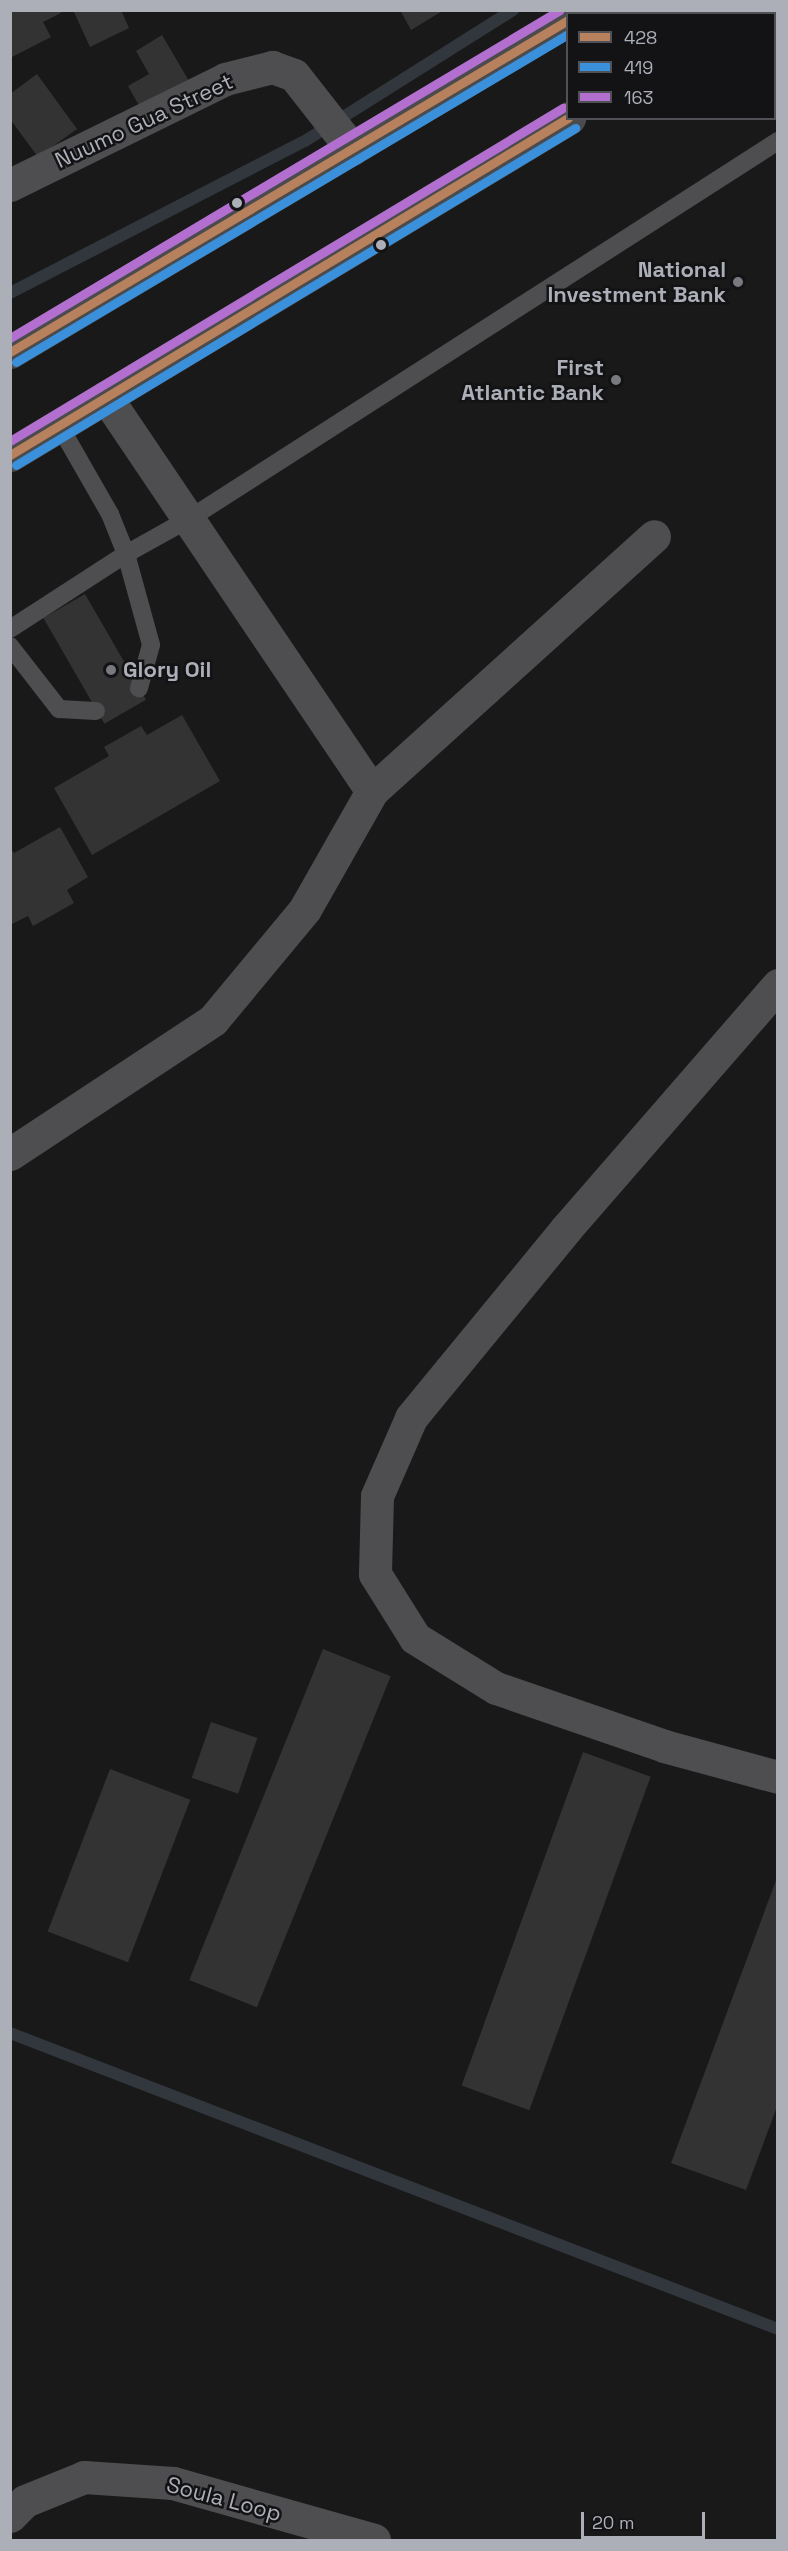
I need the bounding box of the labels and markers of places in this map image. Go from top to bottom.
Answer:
unlabelled marker [231,197,243,209]
unlabelled marker [375,239,387,251]
place label: National Investment Bank [548,256,726,308]
marker: National Investment Bank [731,275,745,289]
place label: First Atlantic Bank [461,354,604,406]
marker: First Atlantic Bank [609,373,623,387]
place label: Glory Oil [123,657,211,683]
marker: Glory Oil [104,663,118,677]

